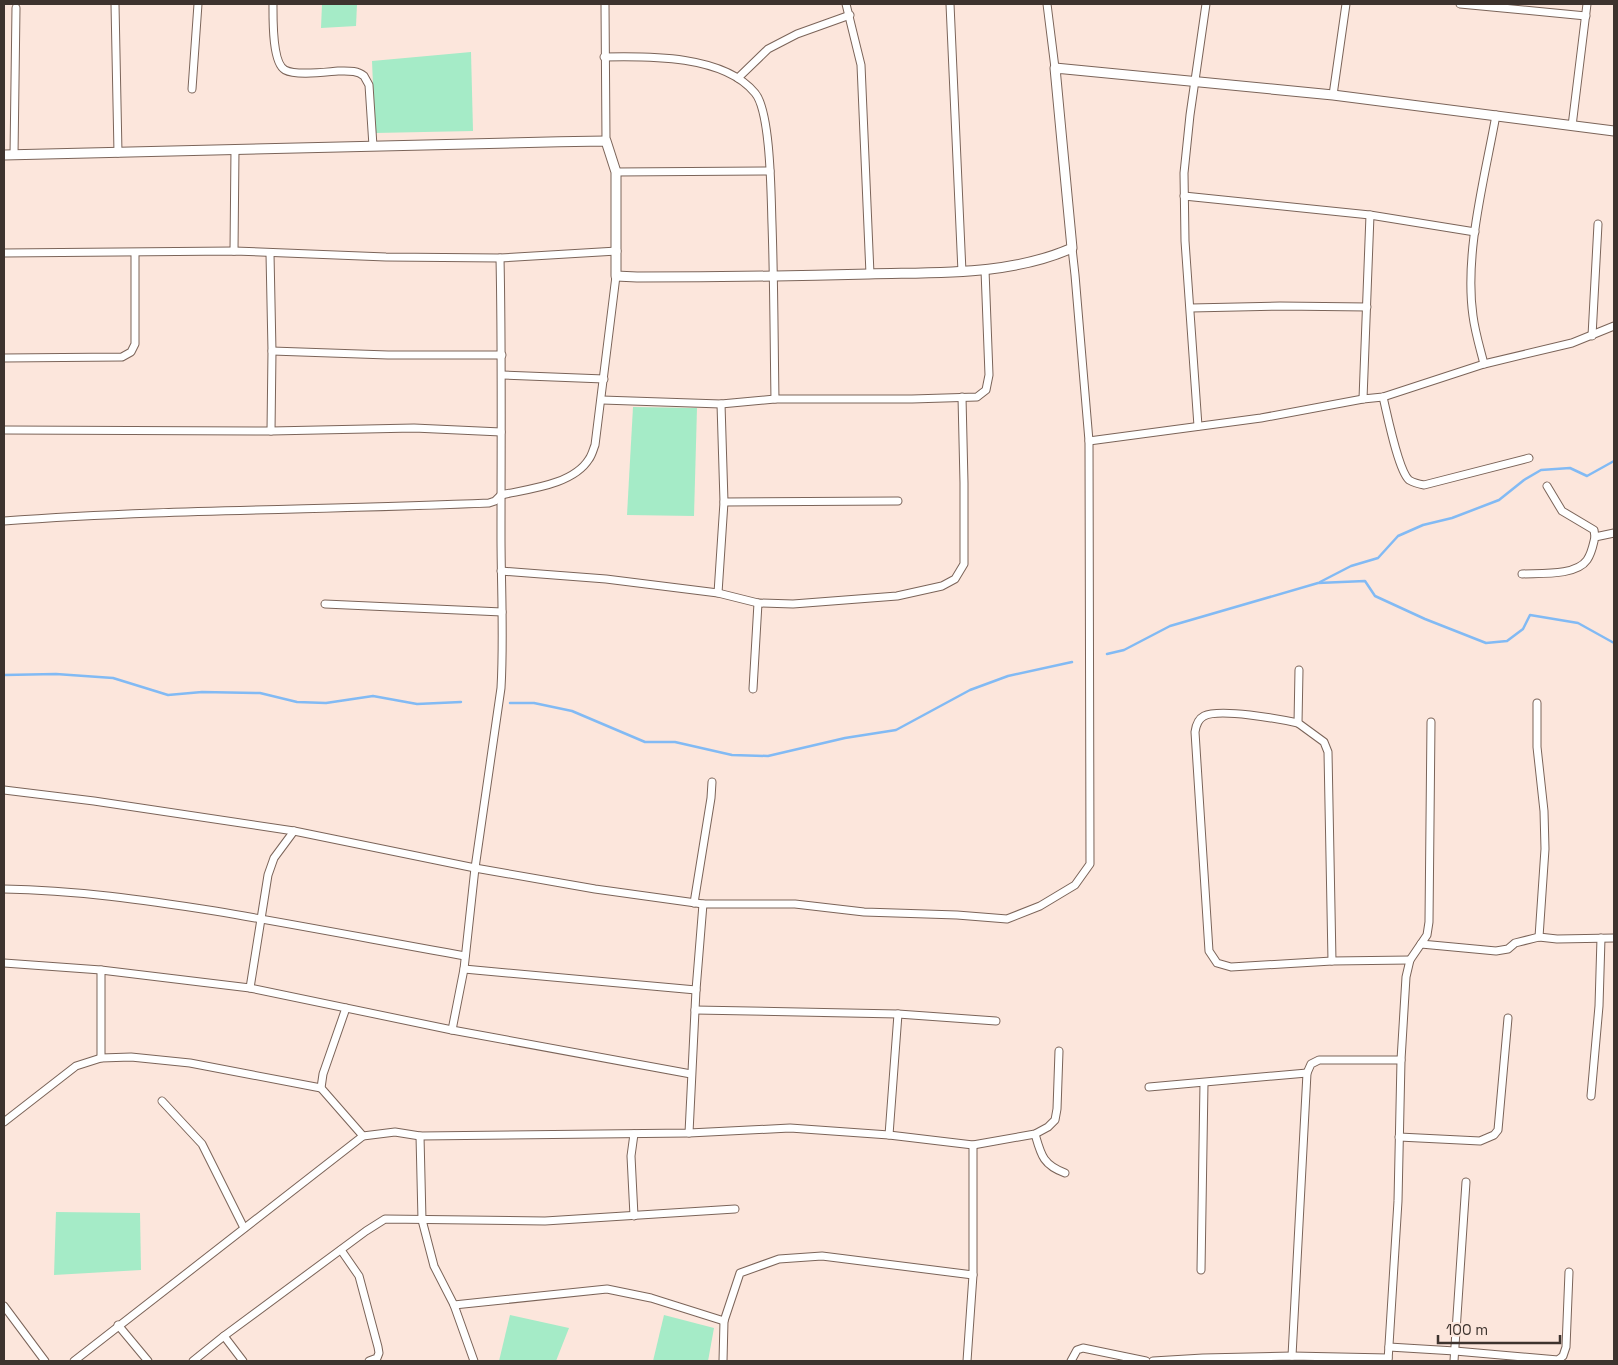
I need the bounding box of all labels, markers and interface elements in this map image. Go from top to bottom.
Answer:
scale bar [1438,1312,1560,1344]
text: 100 m [1446,1320,1488,1339]

